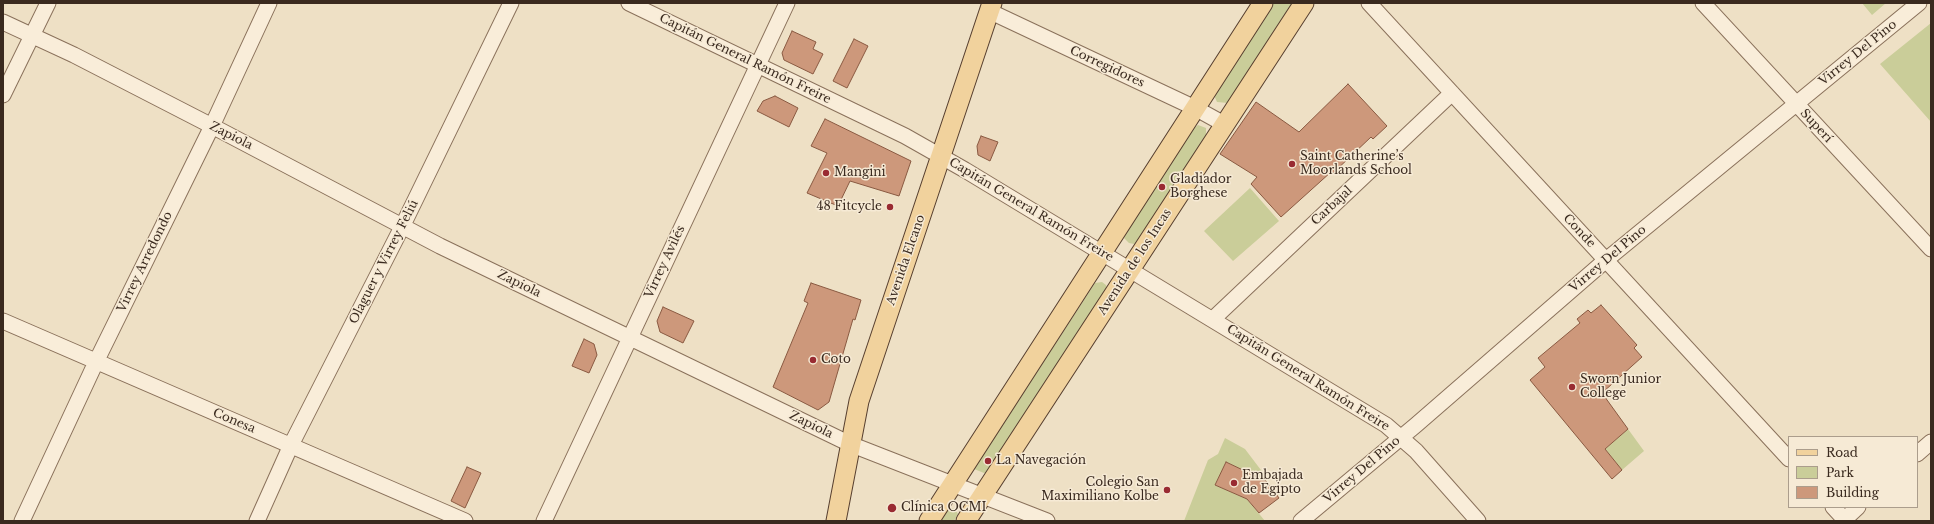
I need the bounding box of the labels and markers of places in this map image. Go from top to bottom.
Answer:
place label: Saint Catherine’s Moorlands School [1300,150,1412,178]
marker: Saint Catherine’s Moorlands School [1287,159,1297,169]
place label: Mangini [834,166,886,180]
marker: Mangini [821,168,831,178]
place label: Gladiador Borghese [1170,173,1231,201]
marker: Gladiador Borghese [1157,182,1167,192]
place label: 48 Fitcycle [817,200,882,214]
marker: 48 Fitcycle [885,202,895,212]
place label: Coto [821,353,851,367]
marker: Coto [808,355,818,365]
place label: Sworn Junior College [1580,373,1661,401]
marker: Sworn Junior College [1567,382,1577,392]
place label: La Navegación [996,454,1086,468]
marker: La Navegación [983,456,993,466]
place label: Embajada de Egipto [1242,469,1303,497]
place label: Colegio San Maximiliano Kolbe [1041,476,1159,504]
marker: Embajada de Egipto [1229,478,1239,488]
marker: Colegio San Maximiliano Kolbe [1162,485,1172,495]
place label: Clínica OCMI [901,501,987,515]
marker: Clínica OCMI [886,502,898,514]

